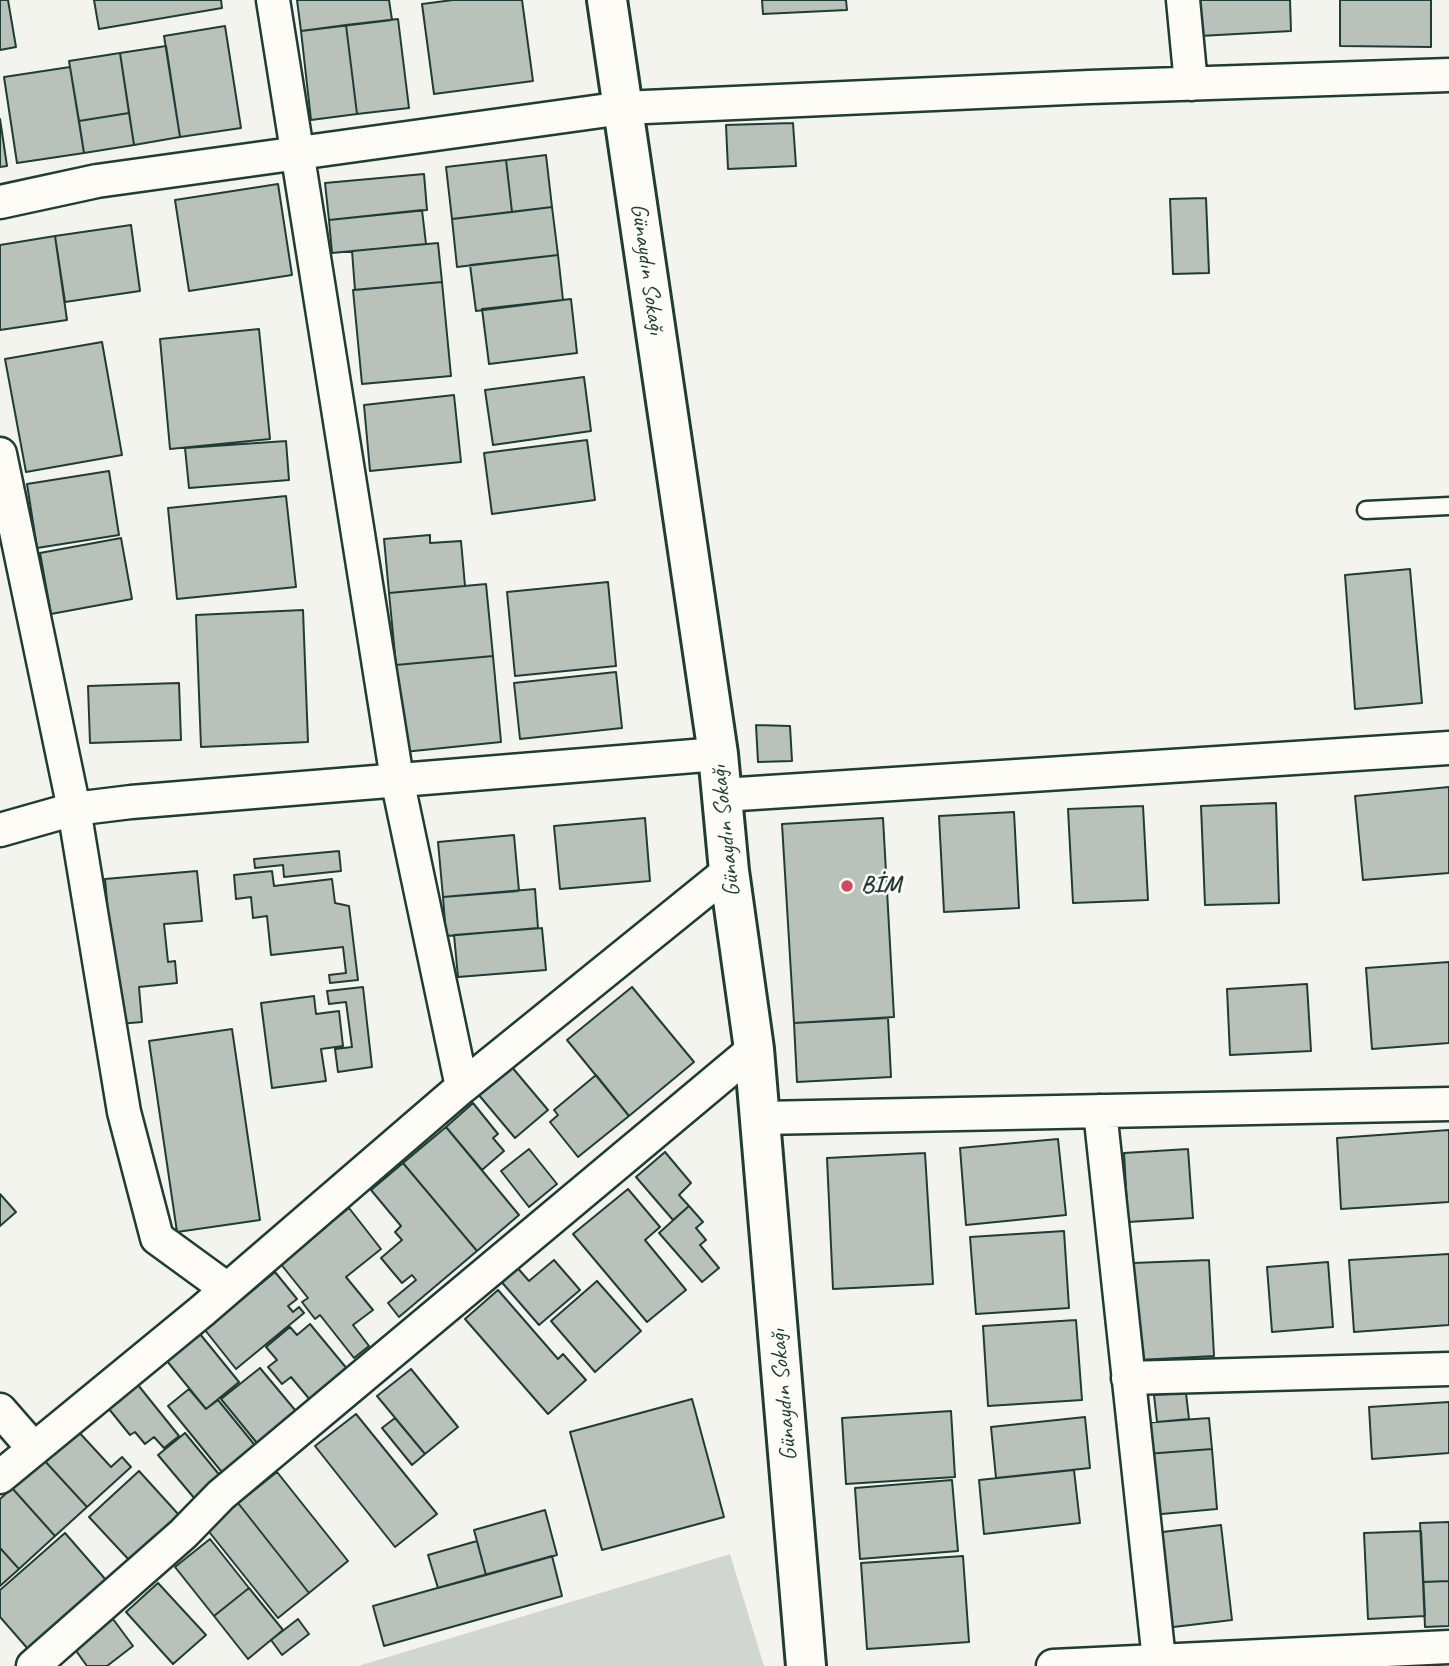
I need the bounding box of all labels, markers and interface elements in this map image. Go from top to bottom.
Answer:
street label: Günaydın Sokağı [624,202,670,336]
street label: Günaydın Sokağı [705,764,747,898]
place label: BİM [861,872,901,900]
marker: BİM [839,878,855,894]
street label: Günaydın Sokağı [764,1328,804,1462]

